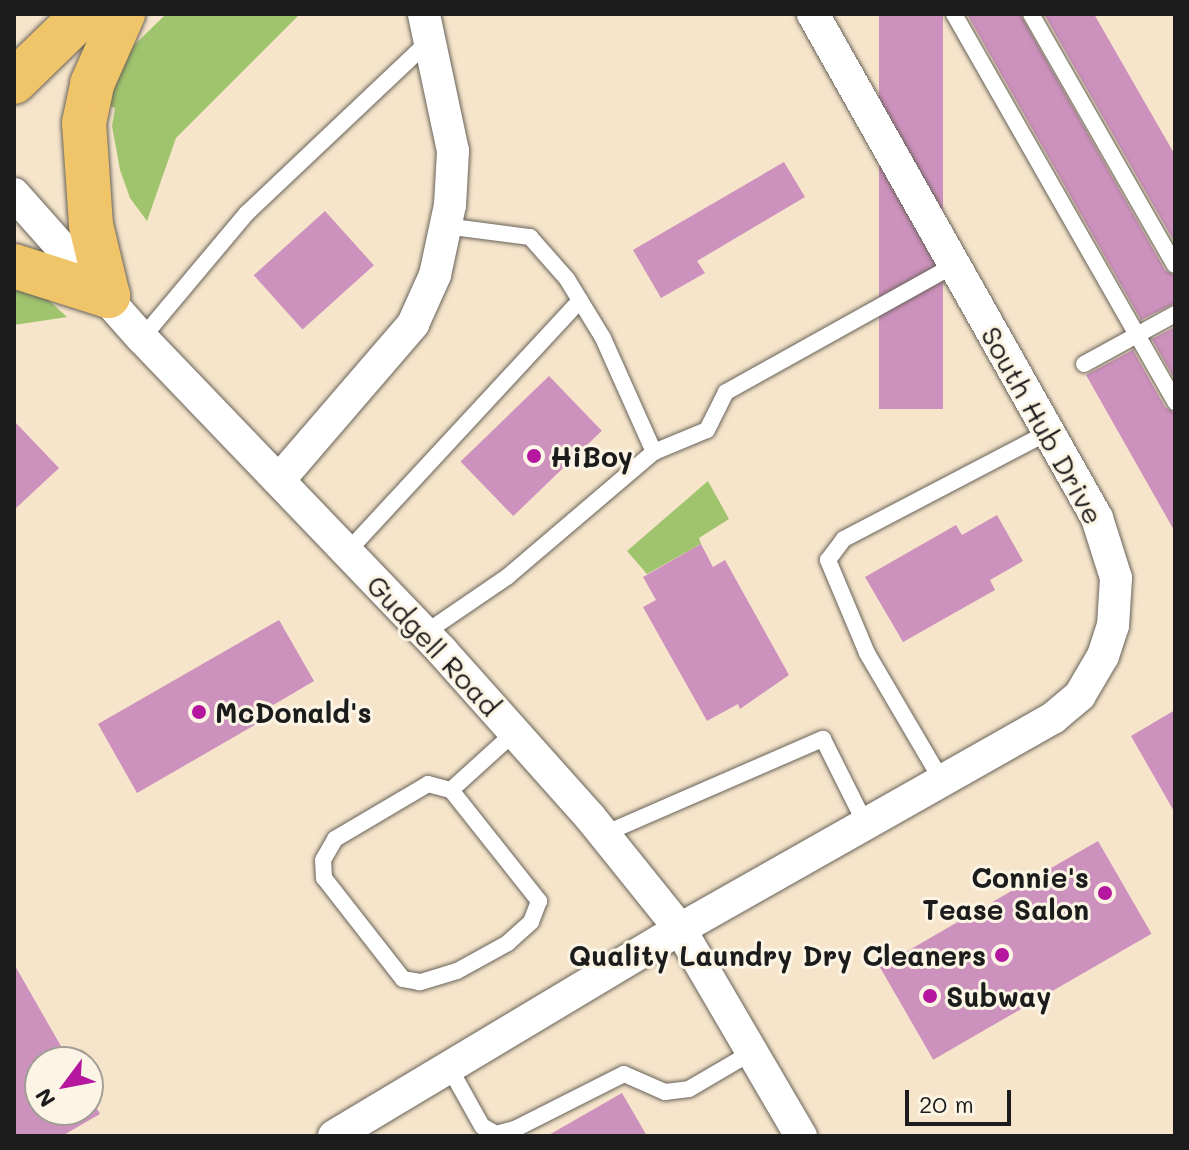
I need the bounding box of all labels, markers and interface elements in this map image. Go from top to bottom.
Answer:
street label: South Hub Drive [975,320,1111,530]
place label: HiBoy [550,439,633,473]
marker: HiBoy [525,447,543,465]
street label: Gudgell Road [360,568,508,722]
place label: McDonald's [215,695,372,729]
marker: McDonald's [190,703,208,721]
place label: Connie's Tease Salon [922,860,1089,926]
marker: Connie's Tease Salon [1096,884,1114,902]
place label: Quality Laundry Dry Cleaners [569,938,986,972]
marker: Quality Laundry Dry Cleaners [993,946,1011,964]
place label: Subway [946,979,1051,1013]
marker: Subway [921,987,939,1005]
north arrow [24,1046,104,1126]
scale bar [909,1074,1015,1124]
text: N [28,1083,62,1113]
text: 20 m [919,1088,974,1119]

